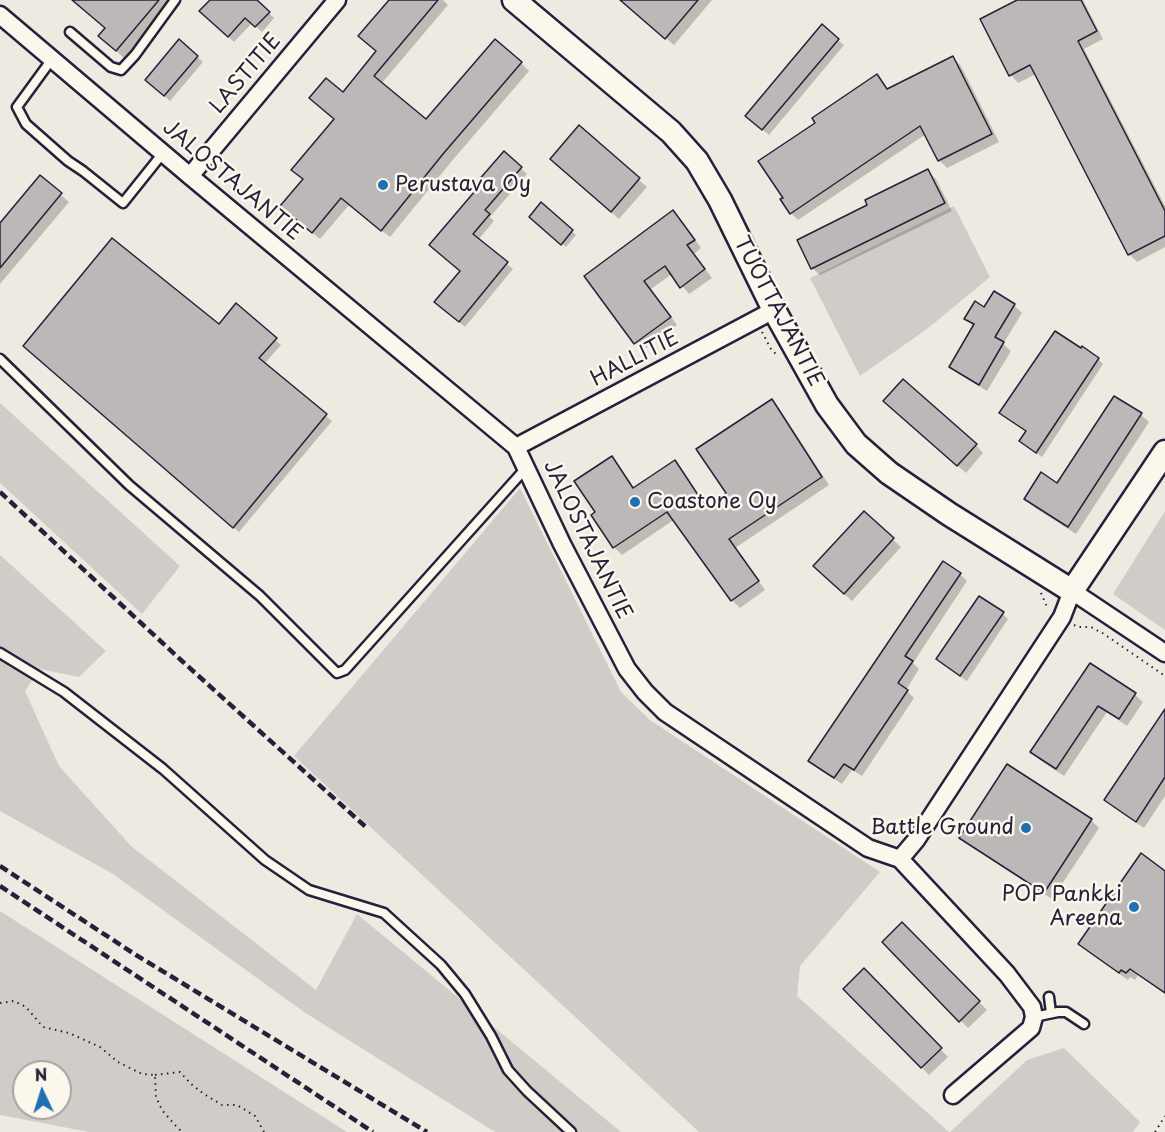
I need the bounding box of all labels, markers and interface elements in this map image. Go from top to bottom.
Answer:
street label: LASTITIE [205,29,287,119]
street label: JALOSTAJANTIE [157,115,307,247]
place label: Perustava Oy [395,172,531,198]
marker: Perustava Oy [376,178,390,192]
street label: TUOTTAJANTIE [728,233,828,391]
street label: HALLITIE [587,325,683,393]
street label: JALOSTAJANTIE [538,456,636,624]
place label: Coastone Oy [647,489,777,515]
marker: Coastone Oy [628,495,642,509]
place label: Battle Ground [870,815,1014,841]
marker: Battle Ground [1019,821,1033,835]
place label: POP Pankki Areena [1002,882,1122,932]
marker: POP Pankki Areena [1127,900,1141,914]
north arrow [12,1060,72,1120]
text: N [34,1062,48,1086]

